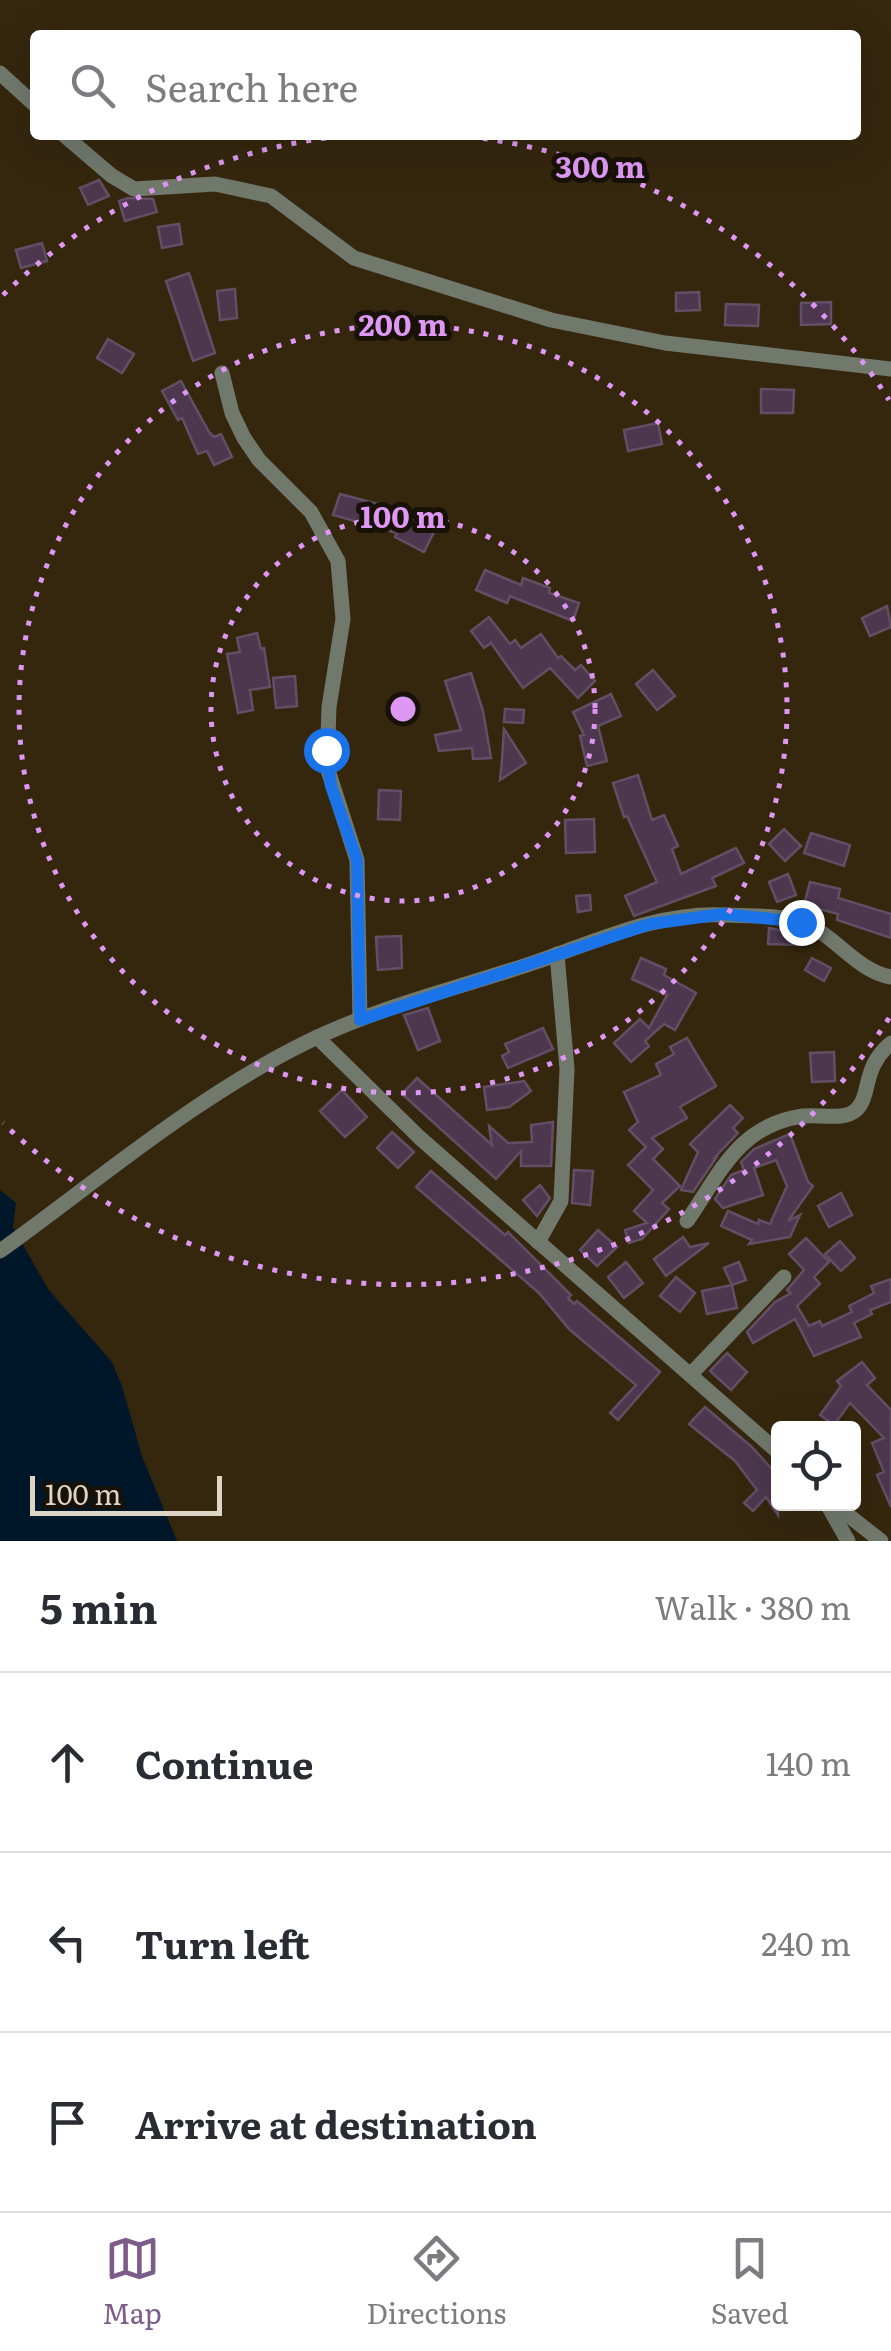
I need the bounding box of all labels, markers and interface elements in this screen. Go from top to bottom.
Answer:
search box [30,30,861,140]
text: Search here [145,57,358,114]
icon: search [65,58,120,113]
text: 300 m [555,143,645,187]
text: 200 m [359,301,448,345]
text: 100 m [360,493,446,537]
centre of rings [385,691,421,727]
route start [304,728,350,774]
route end [779,900,825,946]
map controls [771,1421,861,1511]
button: locate [771,1421,861,1511]
scale bar [30,1471,222,1516]
text: 100 m [45,1472,122,1514]
text: 5 min [40,1575,158,1637]
text: Walk · 380 m [655,1582,851,1630]
text: Continue [135,1734,313,1791]
icon: ahead [40,1735,95,1790]
text: 140 m [766,1738,851,1786]
text: Turn left [135,1914,310,1971]
icon: left [40,1915,95,1970]
text: 240 m [761,1918,851,1966]
text: Arrive at destination [135,2094,537,2151]
icon: arrive [40,2095,95,2150]
tab: Map [102,2231,162,2333]
tab: Directions [366,2231,506,2333]
tab: Saved [711,2231,789,2333]

